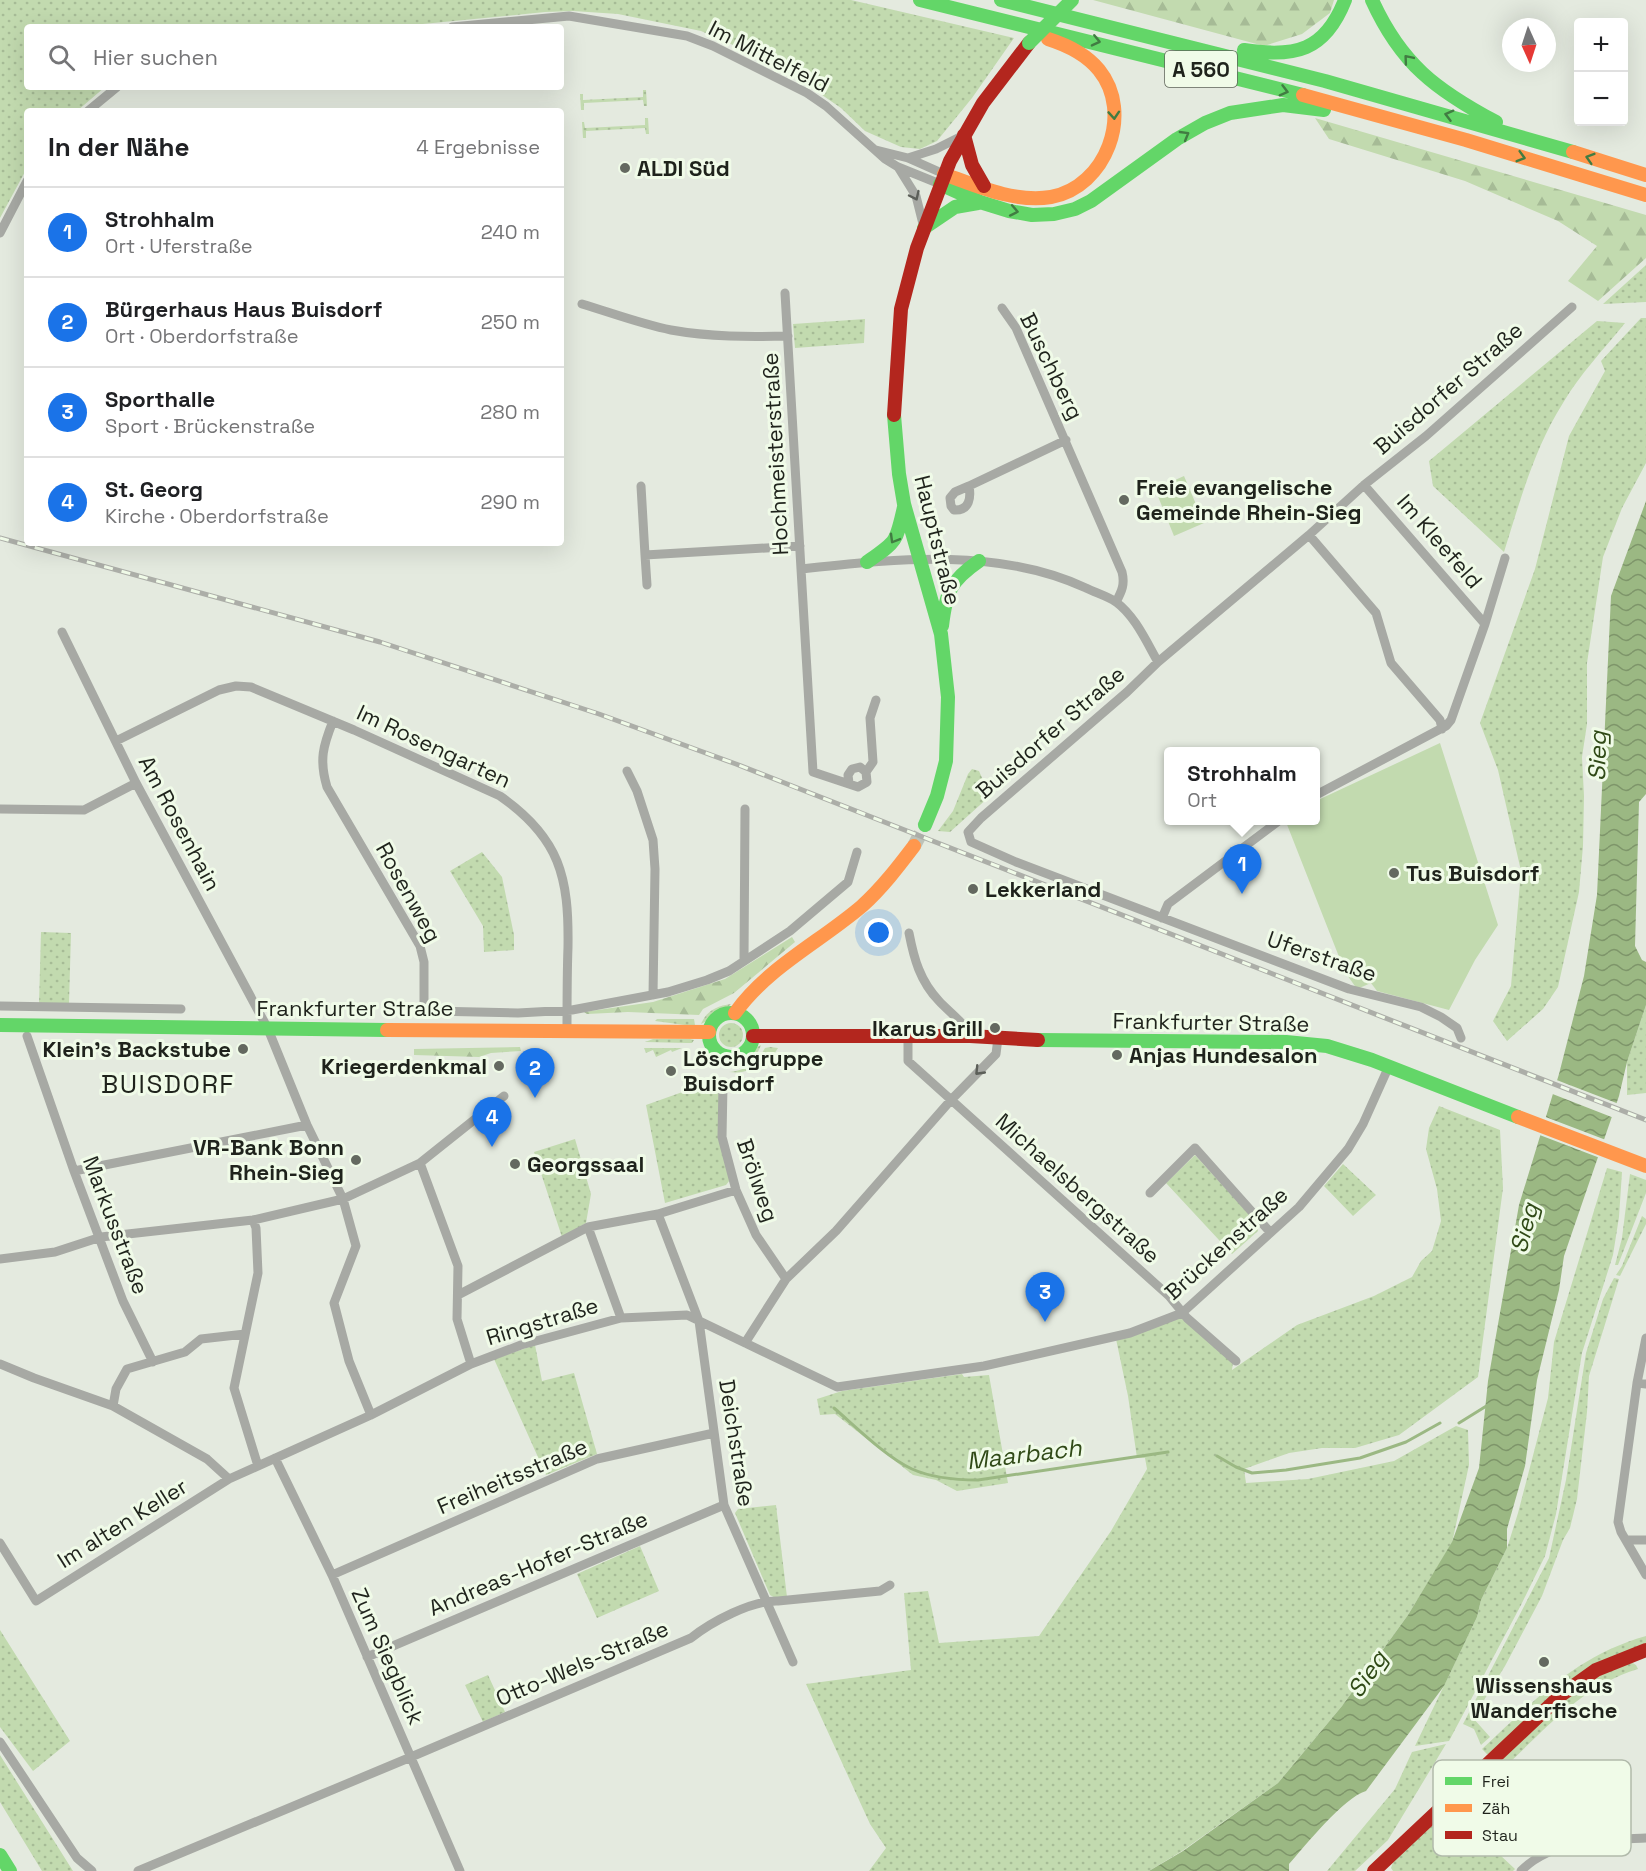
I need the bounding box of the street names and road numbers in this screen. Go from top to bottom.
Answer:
street label: Im Mittelfeld [704,14,834,98]
road number: A 560 [1165,51,1237,87]
street label: Buschberg [1014,308,1090,424]
street label: Buisdorfer Straße [1368,316,1528,460]
street label: Hochmeisterstraße [756,352,794,556]
street label: Hauptstraße [908,472,968,608]
street label: Im Kleefeld [1391,488,1489,594]
street label: Buisdorfer Straße [970,660,1130,804]
street label: Im Rosengarten [352,698,516,794]
street label: Am Rosenhain [133,751,227,895]
street label: Rosenweg [370,837,448,947]
street label: Uferstraße [1264,924,1380,988]
street label: Frankfurter Straße [257,994,453,1022]
street label: Frankfurter Straße [1112,1006,1310,1038]
street label: Michaelsbergstraße [990,1107,1166,1269]
street label: Brölweg [731,1135,785,1225]
street label: Markusstraße [77,1152,155,1298]
street label: Brückenstraße [1159,1180,1293,1306]
street label: Ringstraße [483,1291,601,1351]
street label: Deichstraße [713,1377,761,1509]
street label: Freiheitsstraße [433,1432,591,1520]
street label: Im alten Keller [52,1472,192,1574]
street label: Andreas-Hofer-Straße [424,1504,652,1622]
street label: Zum Siegblick [345,1583,431,1729]
street label: Otto-Wels-Straße [491,1614,673,1712]

